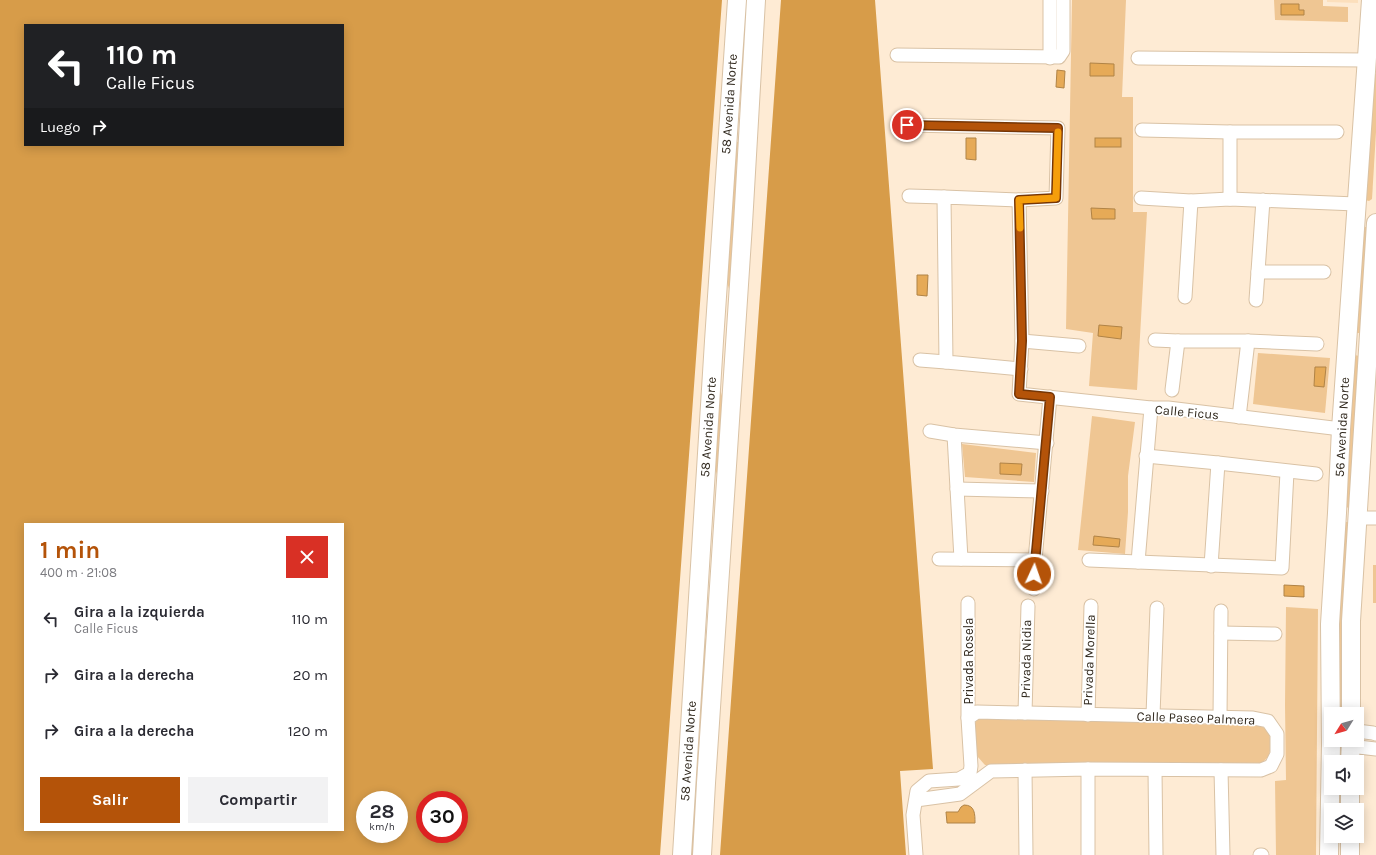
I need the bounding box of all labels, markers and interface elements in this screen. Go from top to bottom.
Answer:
text: 110 m [106,38,177,71]
icon: left [40,40,92,92]
street label: 58 Avenida Norte [718,53,740,155]
text: Calle Ficus [106,72,195,94]
pin [890,108,924,142]
icon: arrive [896,114,918,136]
icon: right [88,116,110,138]
text: Luego [40,118,80,136]
street label: 58 Avenida Norte [697,376,719,478]
street label: 56 Avenida Norte [1332,376,1352,477]
street label: Calle Ficus [1154,402,1220,422]
text: 1 min [40,536,100,564]
button: close [286,536,328,578]
position arrow [1013,553,1055,595]
text: 400 m · 21:08 [40,565,117,580]
text: Gira a la izquierda [74,603,205,621]
icon: left [40,608,62,630]
text: 110 m [292,610,328,628]
street label: Privada Morella [1080,614,1098,706]
street label: Privada Rosela [961,618,976,704]
street label: Privada Nidia [1018,619,1034,699]
text: Calle Ficus [74,621,138,636]
icon: right [40,664,62,686]
text: Gira a la derecha [74,666,194,684]
text: 20 m [293,666,328,684]
street label: 58 Avenida Norte [677,700,699,802]
north arrow [1324,707,1364,747]
map controls [1324,707,1364,843]
street label: Calle Paseo Palmera [1136,708,1256,728]
icon: right [40,720,62,742]
text: Gira a la derecha [74,722,194,740]
text: 120 m [288,722,328,740]
button: sound [1324,755,1364,795]
button: Salir [40,777,180,823]
button: Compartir [188,777,328,823]
speed limit sign: 30 [416,791,468,843]
text: 28 [369,800,395,823]
button: layers [1324,803,1364,843]
text: km/h [369,821,395,833]

